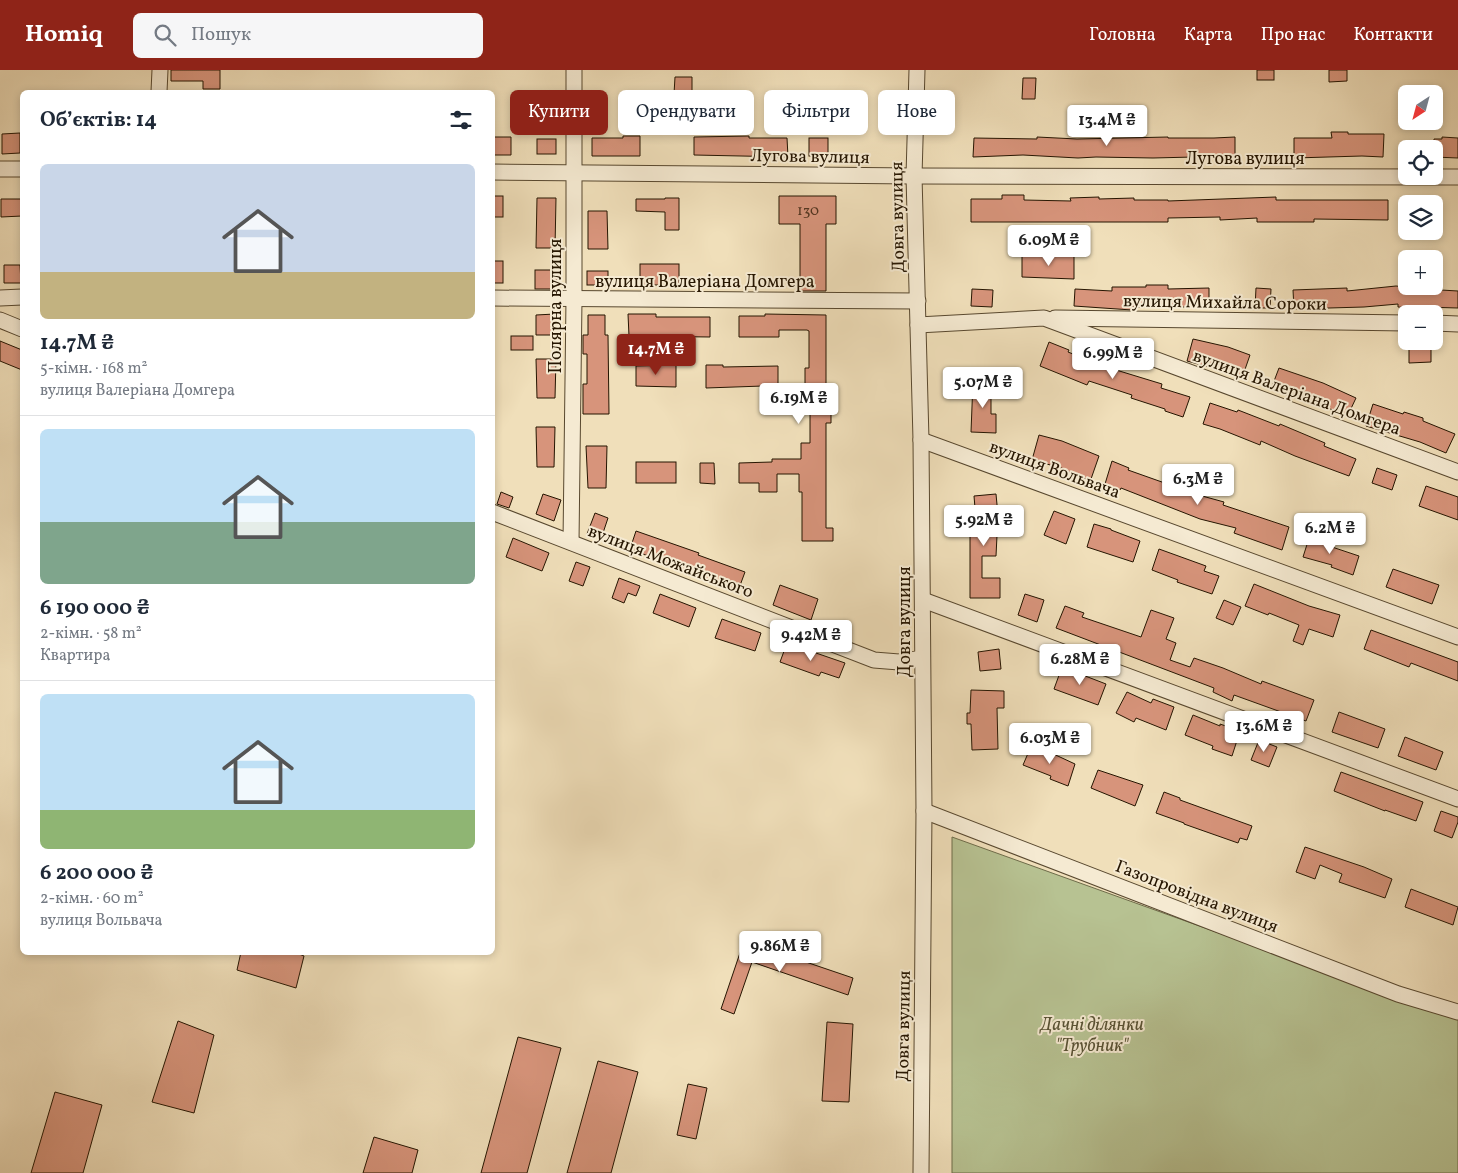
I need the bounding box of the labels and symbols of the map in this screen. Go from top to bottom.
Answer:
north arrow [1398,85,1442,130]
pin: 13.4M ₴ [1061,104,1153,147]
street label: Лугова вулиця [750,144,870,171]
street label: Лугова вулиця [1185,147,1305,172]
street label: Довга вулиця [885,161,912,273]
house number: 130 [797,201,819,222]
pin: 6.09M ₴ [1003,224,1095,267]
street label: Полярна вулиця [544,239,569,373]
street label: вулиця Валеріана Домгера [595,270,815,295]
street label: вулиця Михайла Сороки [1123,289,1327,318]
pin: 14.7M ₴ [610,334,702,376]
pin: 6.99M ₴ [1067,338,1159,380]
street label: вулиця Валеріана Домгера [1189,344,1404,443]
pin: 5.07M ₴ [937,366,1029,409]
pin: 6.19M ₴ [753,382,845,425]
street label: вулиця Вольвача [985,435,1124,506]
pin: 6.3M ₴ [1157,464,1239,506]
pin: 5.92M ₴ [938,504,1030,547]
pin: 6.2M ₴ [1289,512,1371,555]
street label: вулиця Можайського [584,519,757,605]
street label: Довга вулиця [893,566,918,678]
pin: 9.42M ₴ [765,620,857,662]
pin: 6.28M ₴ [1034,644,1126,686]
pin: 13.6M ₴ [1218,710,1310,753]
pin: 6.03M ₴ [1004,722,1096,765]
street label: Газопровідна вулиця [1111,855,1282,940]
pin: 9.86M ₴ [734,930,826,973]
street label: Довга вулиця [891,970,918,1082]
park label: Дачні ділянки "Трубник" [1038,1013,1144,1059]

